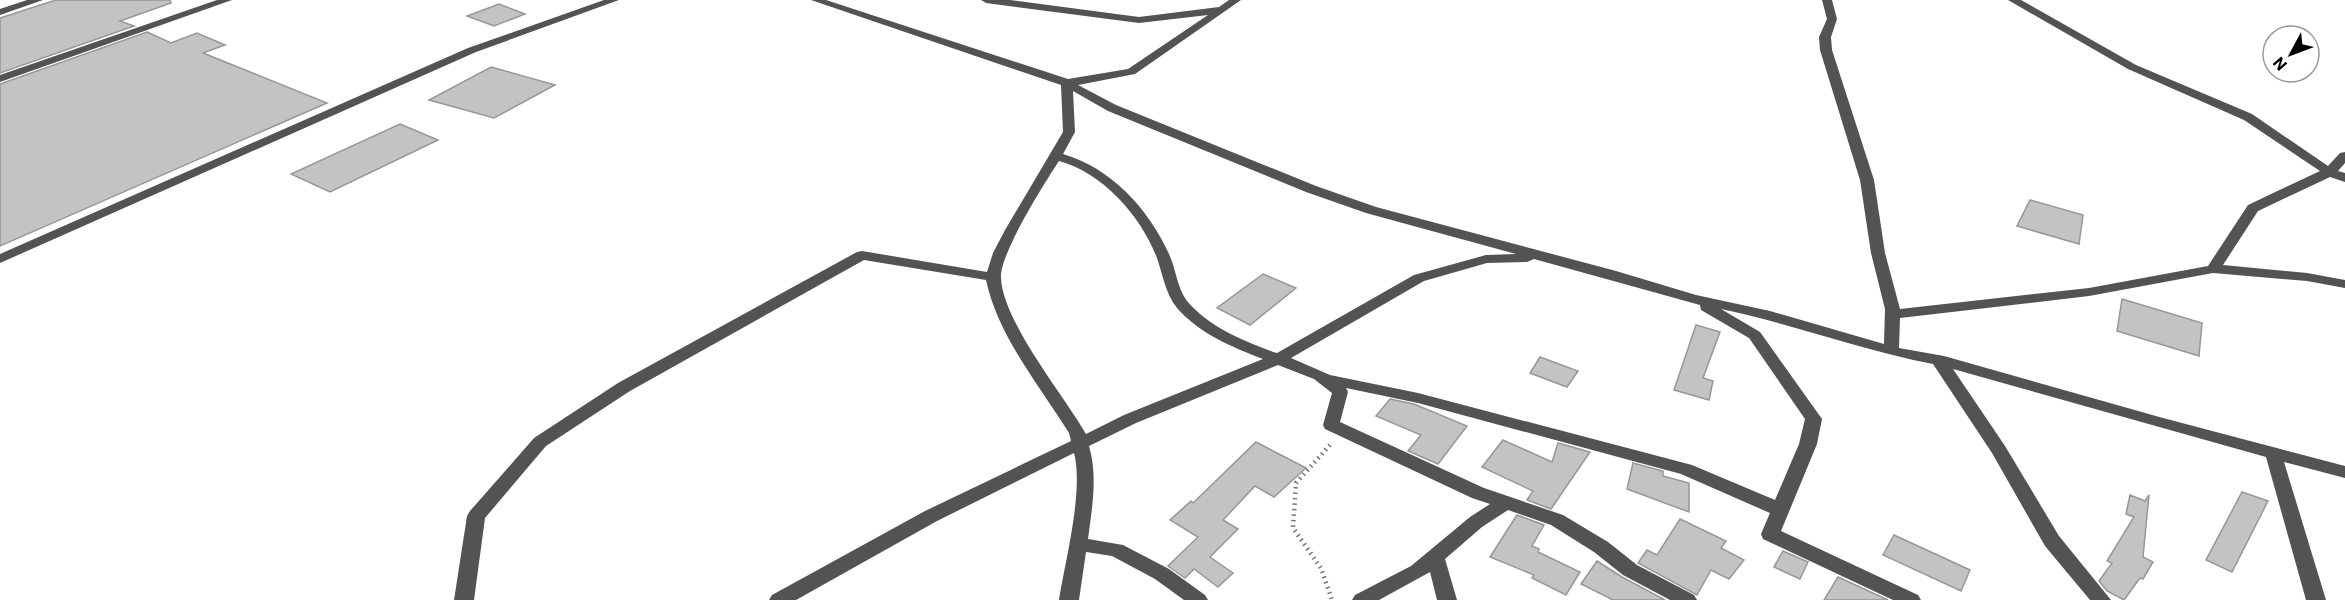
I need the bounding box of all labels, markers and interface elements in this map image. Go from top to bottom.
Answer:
north arrow [2261,24,2321,84]
text: N [2269,53,2291,74]

